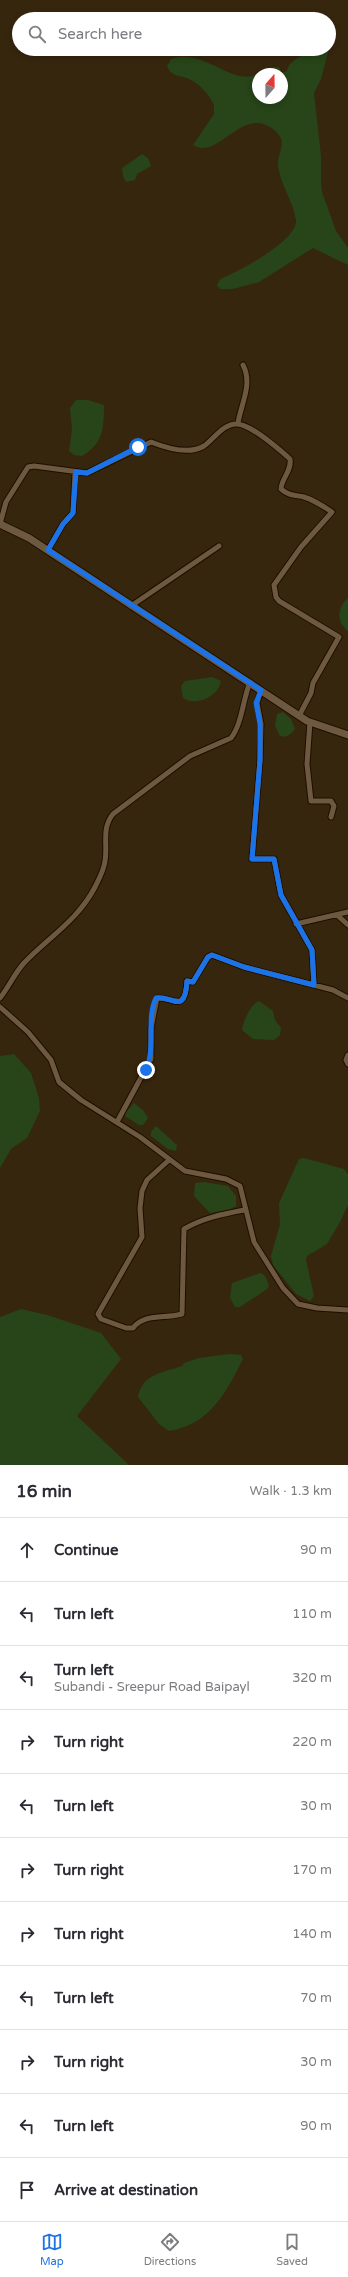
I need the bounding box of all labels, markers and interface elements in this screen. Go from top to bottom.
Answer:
search box [12,12,336,56]
icon: search [26,23,48,45]
text: Search here [58,25,142,43]
north arrow [252,68,288,104]
route start [129,438,147,456]
route end [137,1061,155,1079]
text: 16 min [16,1481,72,1502]
text: Walk · 1.3 km [250,1483,332,1499]
icon: ahead [16,1539,38,1561]
text: Continue [54,1541,118,1559]
text: 90 m [300,1542,332,1558]
icon: left [16,1603,38,1625]
text: Turn left [54,1605,114,1623]
text: 110 m [292,1606,332,1622]
text: Turn left [54,1661,114,1679]
icon: left [16,1667,38,1689]
text: 320 m [292,1670,332,1686]
text: Subandi - Sreepur Road Baipayl [54,1679,250,1695]
icon: right [16,1731,38,1753]
text: Turn right [54,1733,124,1751]
text: 220 m [292,1734,332,1750]
icon: left [16,1795,38,1817]
text: Turn left [54,1797,114,1815]
text: 30 m [300,1798,332,1814]
icon: right [16,1859,38,1881]
text: Turn right [54,1861,124,1879]
text: 170 m [292,1862,332,1878]
icon: right [16,1923,38,1945]
text: Turn right [54,1925,124,1943]
text: 140 m [292,1926,332,1942]
icon: left [16,1987,38,2009]
text: Turn left [54,1989,114,2007]
text: 70 m [300,1990,332,2006]
icon: right [16,2051,38,2073]
text: Turn right [54,2053,124,2071]
text: 30 m [300,2054,332,2070]
icon: left [16,2115,38,2137]
text: Turn left [54,2117,114,2135]
text: 90 m [300,2118,332,2134]
icon: arrive [16,2179,38,2201]
text: Arrive at destination [54,2181,198,2199]
tab: Map [40,2231,64,2268]
tab: Directions [144,2231,196,2268]
tab: Saved [276,2231,308,2268]

